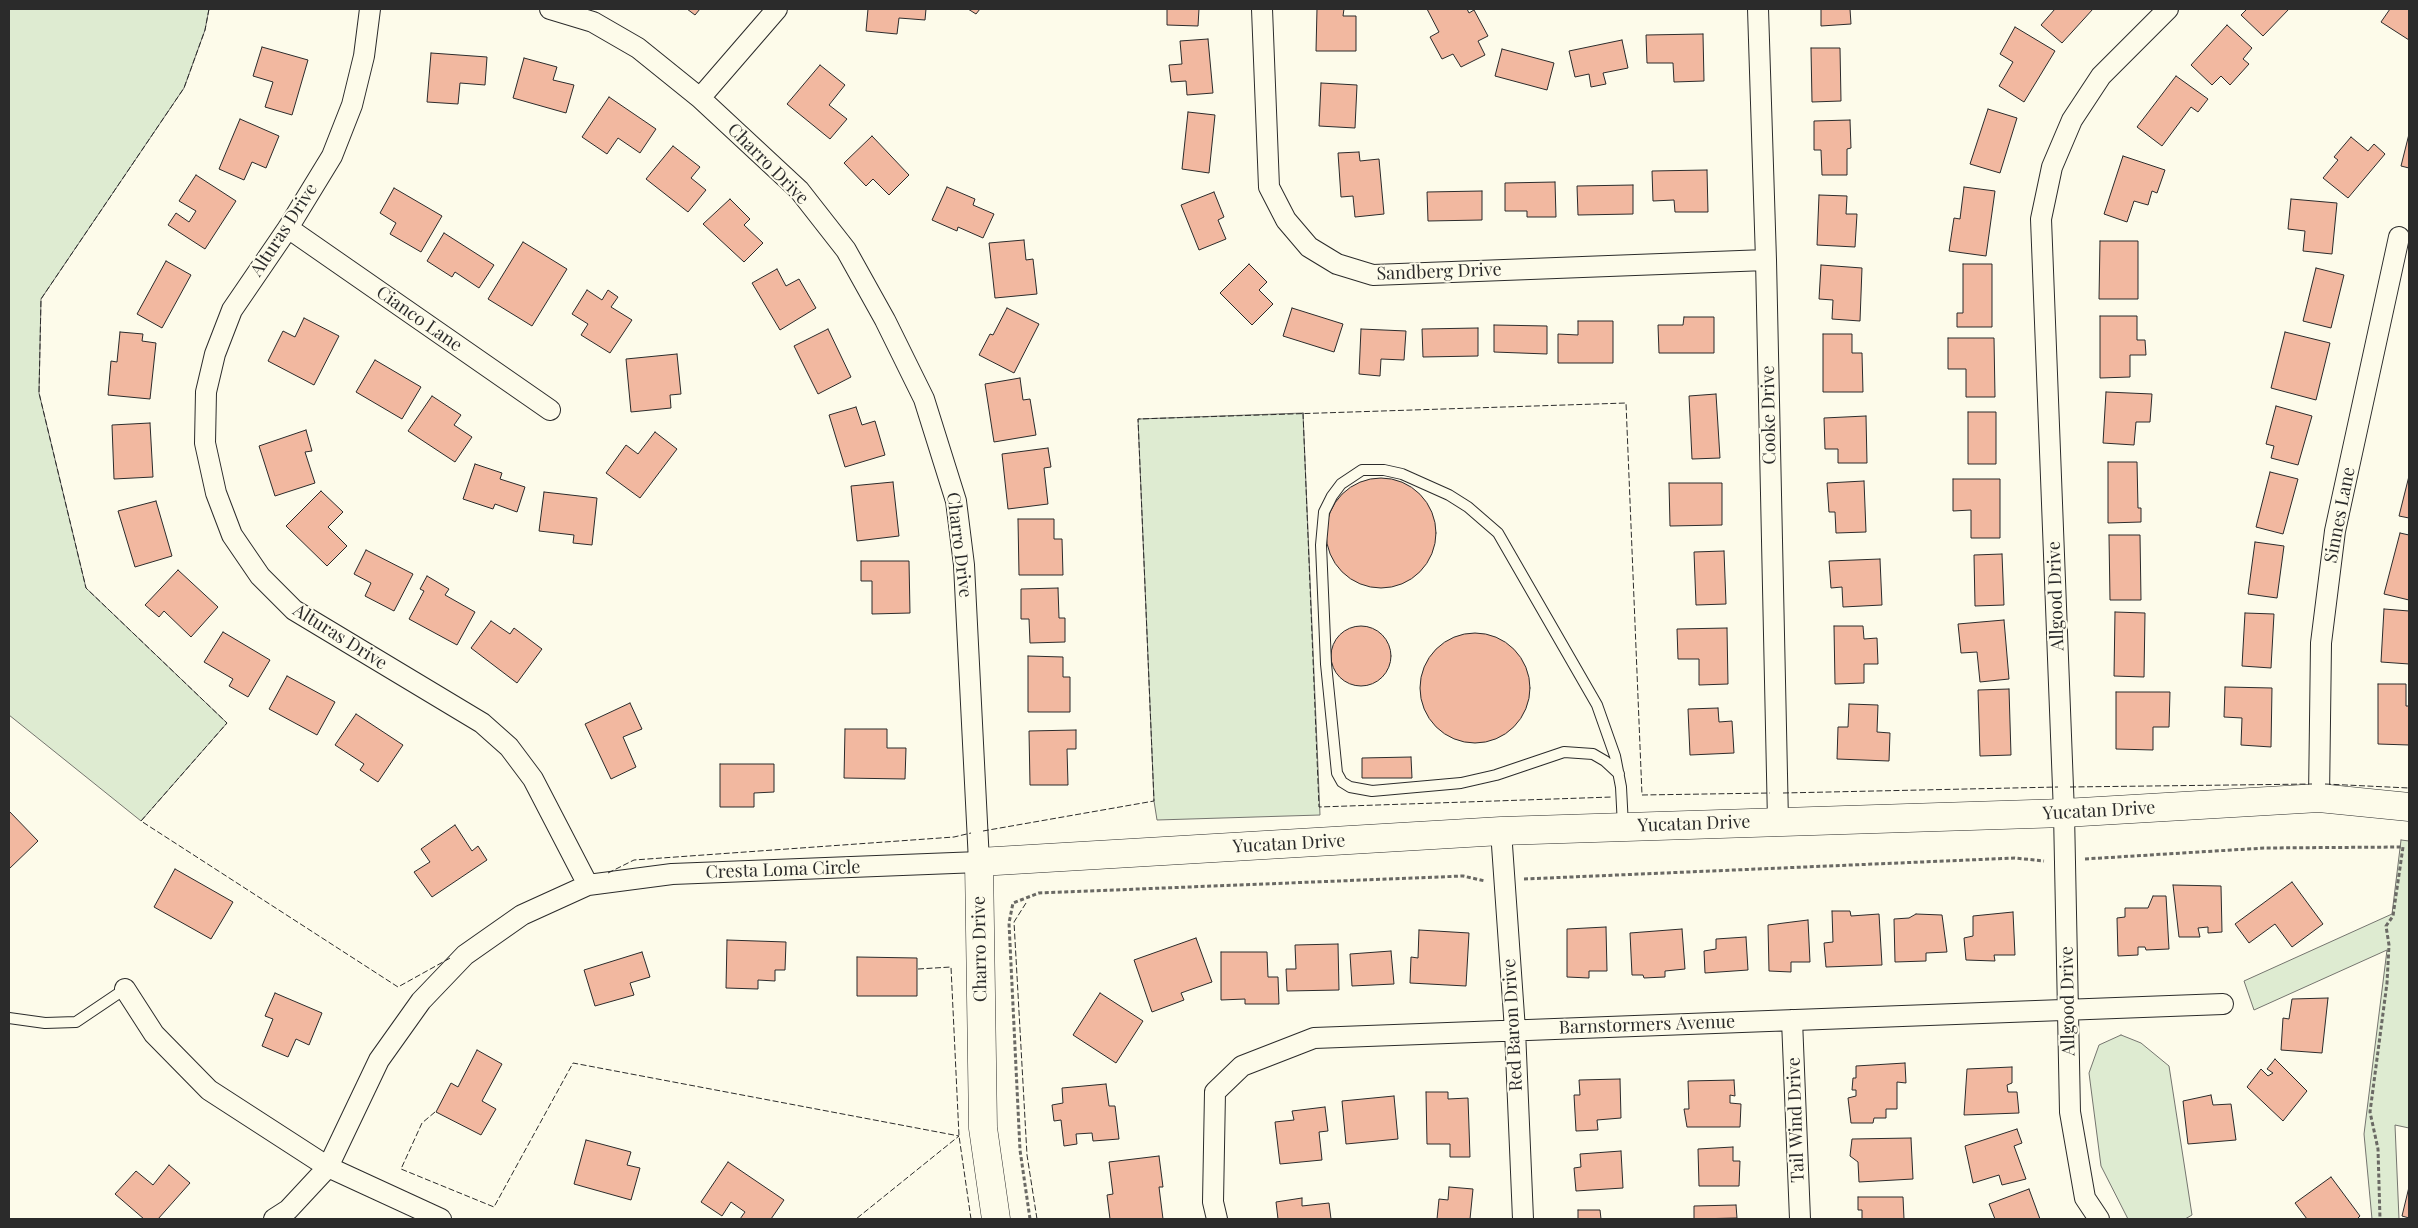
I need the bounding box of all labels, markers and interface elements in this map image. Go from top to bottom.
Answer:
street label: Charro Drive [723,119,813,209]
street label: Alturas Drive [246,179,322,281]
street label: Sandberg Drive [1376,259,1502,285]
street label: Cianco Lane [372,282,466,356]
street label: Cooke Drive [1757,365,1781,465]
street label: Sinnes Lane [2320,465,2360,565]
street label: Charro Drive [942,491,976,599]
street label: Allgood Drive [2043,541,2069,651]
street label: Alturas Drive [289,600,391,674]
street label: Yucatan Drive [2042,797,2156,825]
street label: Yucatan Drive [1637,811,1751,837]
street label: Yucatan Drive [1232,830,1346,858]
street label: Cresta Loma Circle [705,857,861,883]
street label: Charro Drive [968,896,992,1002]
street label: Allgood Drive [2056,946,2080,1056]
street label: Red Baron Drive [1499,958,1527,1092]
street label: Barnstormers Avenue [1559,1011,1735,1039]
street label: Tail Wind Drive [1783,1057,1809,1183]

